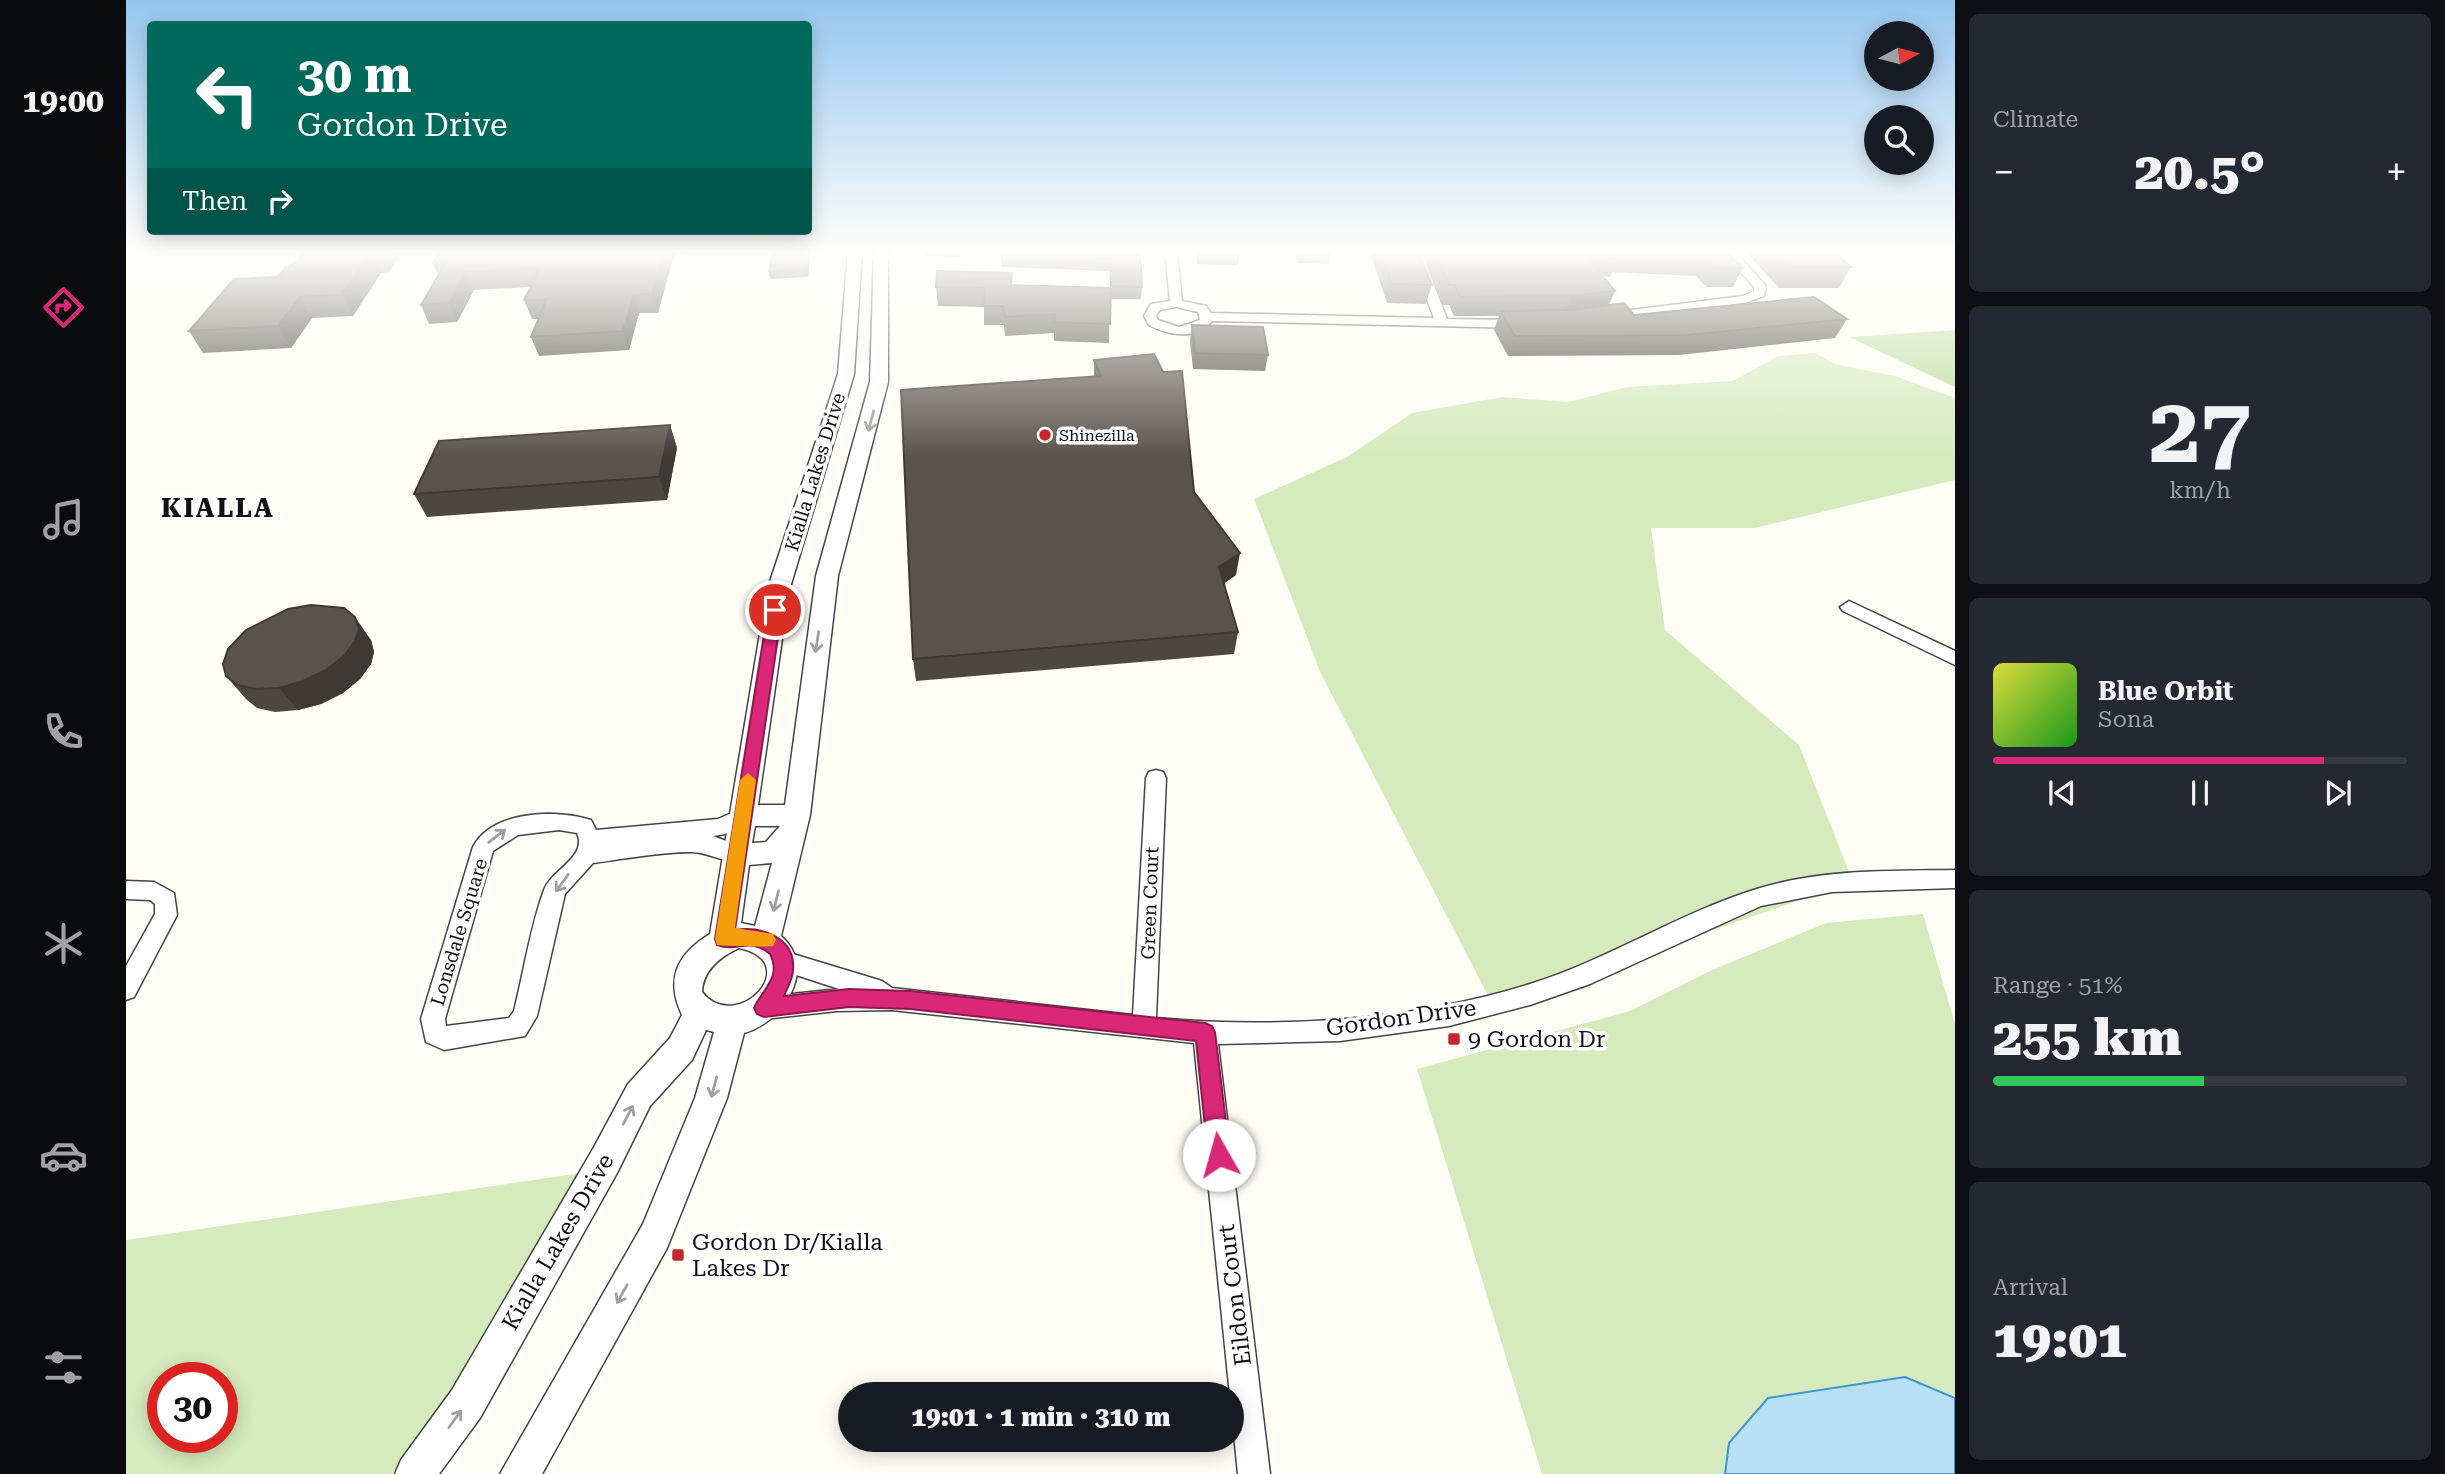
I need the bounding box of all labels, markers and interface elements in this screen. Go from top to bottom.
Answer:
north arrow [1864,21,1934,91]
map controls [1864,21,1934,175]
text: 30 m [297,47,412,104]
icon: left [182,49,273,140]
text: 19:00 [22,82,104,120]
button: search [1864,105,1934,175]
text: Gordon Drive [297,106,507,144]
text: Climate [1993,106,2078,133]
text: 20.5° [2135,141,2265,202]
text: − [1993,150,2014,194]
text: + [2386,150,2407,194]
icon: right [261,182,299,220]
text: Then [182,186,247,216]
icon: directions [39,283,88,332]
text: 27 [2149,378,2251,484]
street label: Kialla Lakes Drive [780,390,850,554]
one-way arrow [863,410,876,432]
place label: Shinezilla [1059,426,1135,445]
marker: Shinezilla [1037,427,1053,443]
text: km/h [2169,477,2231,504]
district label: KIALLA [161,493,275,523]
icon: music [39,495,88,544]
pin [745,580,805,640]
icon: arrive [756,591,794,629]
one-way arrow [810,630,823,653]
text: Blue Orbit [2098,676,2234,706]
text: Sona [2098,706,2154,733]
icon: phone [39,707,88,756]
icon: previous [2043,774,2081,812]
icon: pause [2181,774,2219,812]
icon: next [2319,774,2357,812]
one-way arrow [487,829,506,844]
street label: Green Court [1137,846,1163,960]
street label: Lonsdale Square [426,856,492,1008]
one-way arrow [555,873,570,892]
one-way arrow [769,889,782,912]
icon: climate [39,919,88,968]
text: Range · 51% [1993,972,2122,999]
street label: Gordon Drive [1324,994,1478,1042]
text: 255 km [1993,1007,2181,1068]
place label: 9 Gordon Dr [1468,1026,1605,1053]
marker: 9 Gordon Dr [1446,1031,1462,1047]
one-way arrow [707,1075,720,1097]
one-way arrow [622,1105,636,1126]
position arrow [1182,1118,1256,1192]
icon: car [39,1131,88,1180]
street label: Kialla Lakes Drive [496,1149,620,1335]
street label: Eildon Court [1213,1222,1257,1367]
place label: Gordon Dr/Kialla Lakes Dr [692,1229,883,1282]
marker: Gordon Dr/Kialla Lakes Dr [670,1247,686,1263]
text: Arrival [1993,1274,2068,1301]
one-way arrow [615,1283,628,1304]
text: 19:01 [1993,1309,2127,1370]
icon: filters [39,1343,88,1392]
speed limit sign: 30 [147,1362,238,1453]
text: 19:01 · 1 min · 310 m [911,1402,1171,1432]
one-way arrow [448,1410,462,1429]

